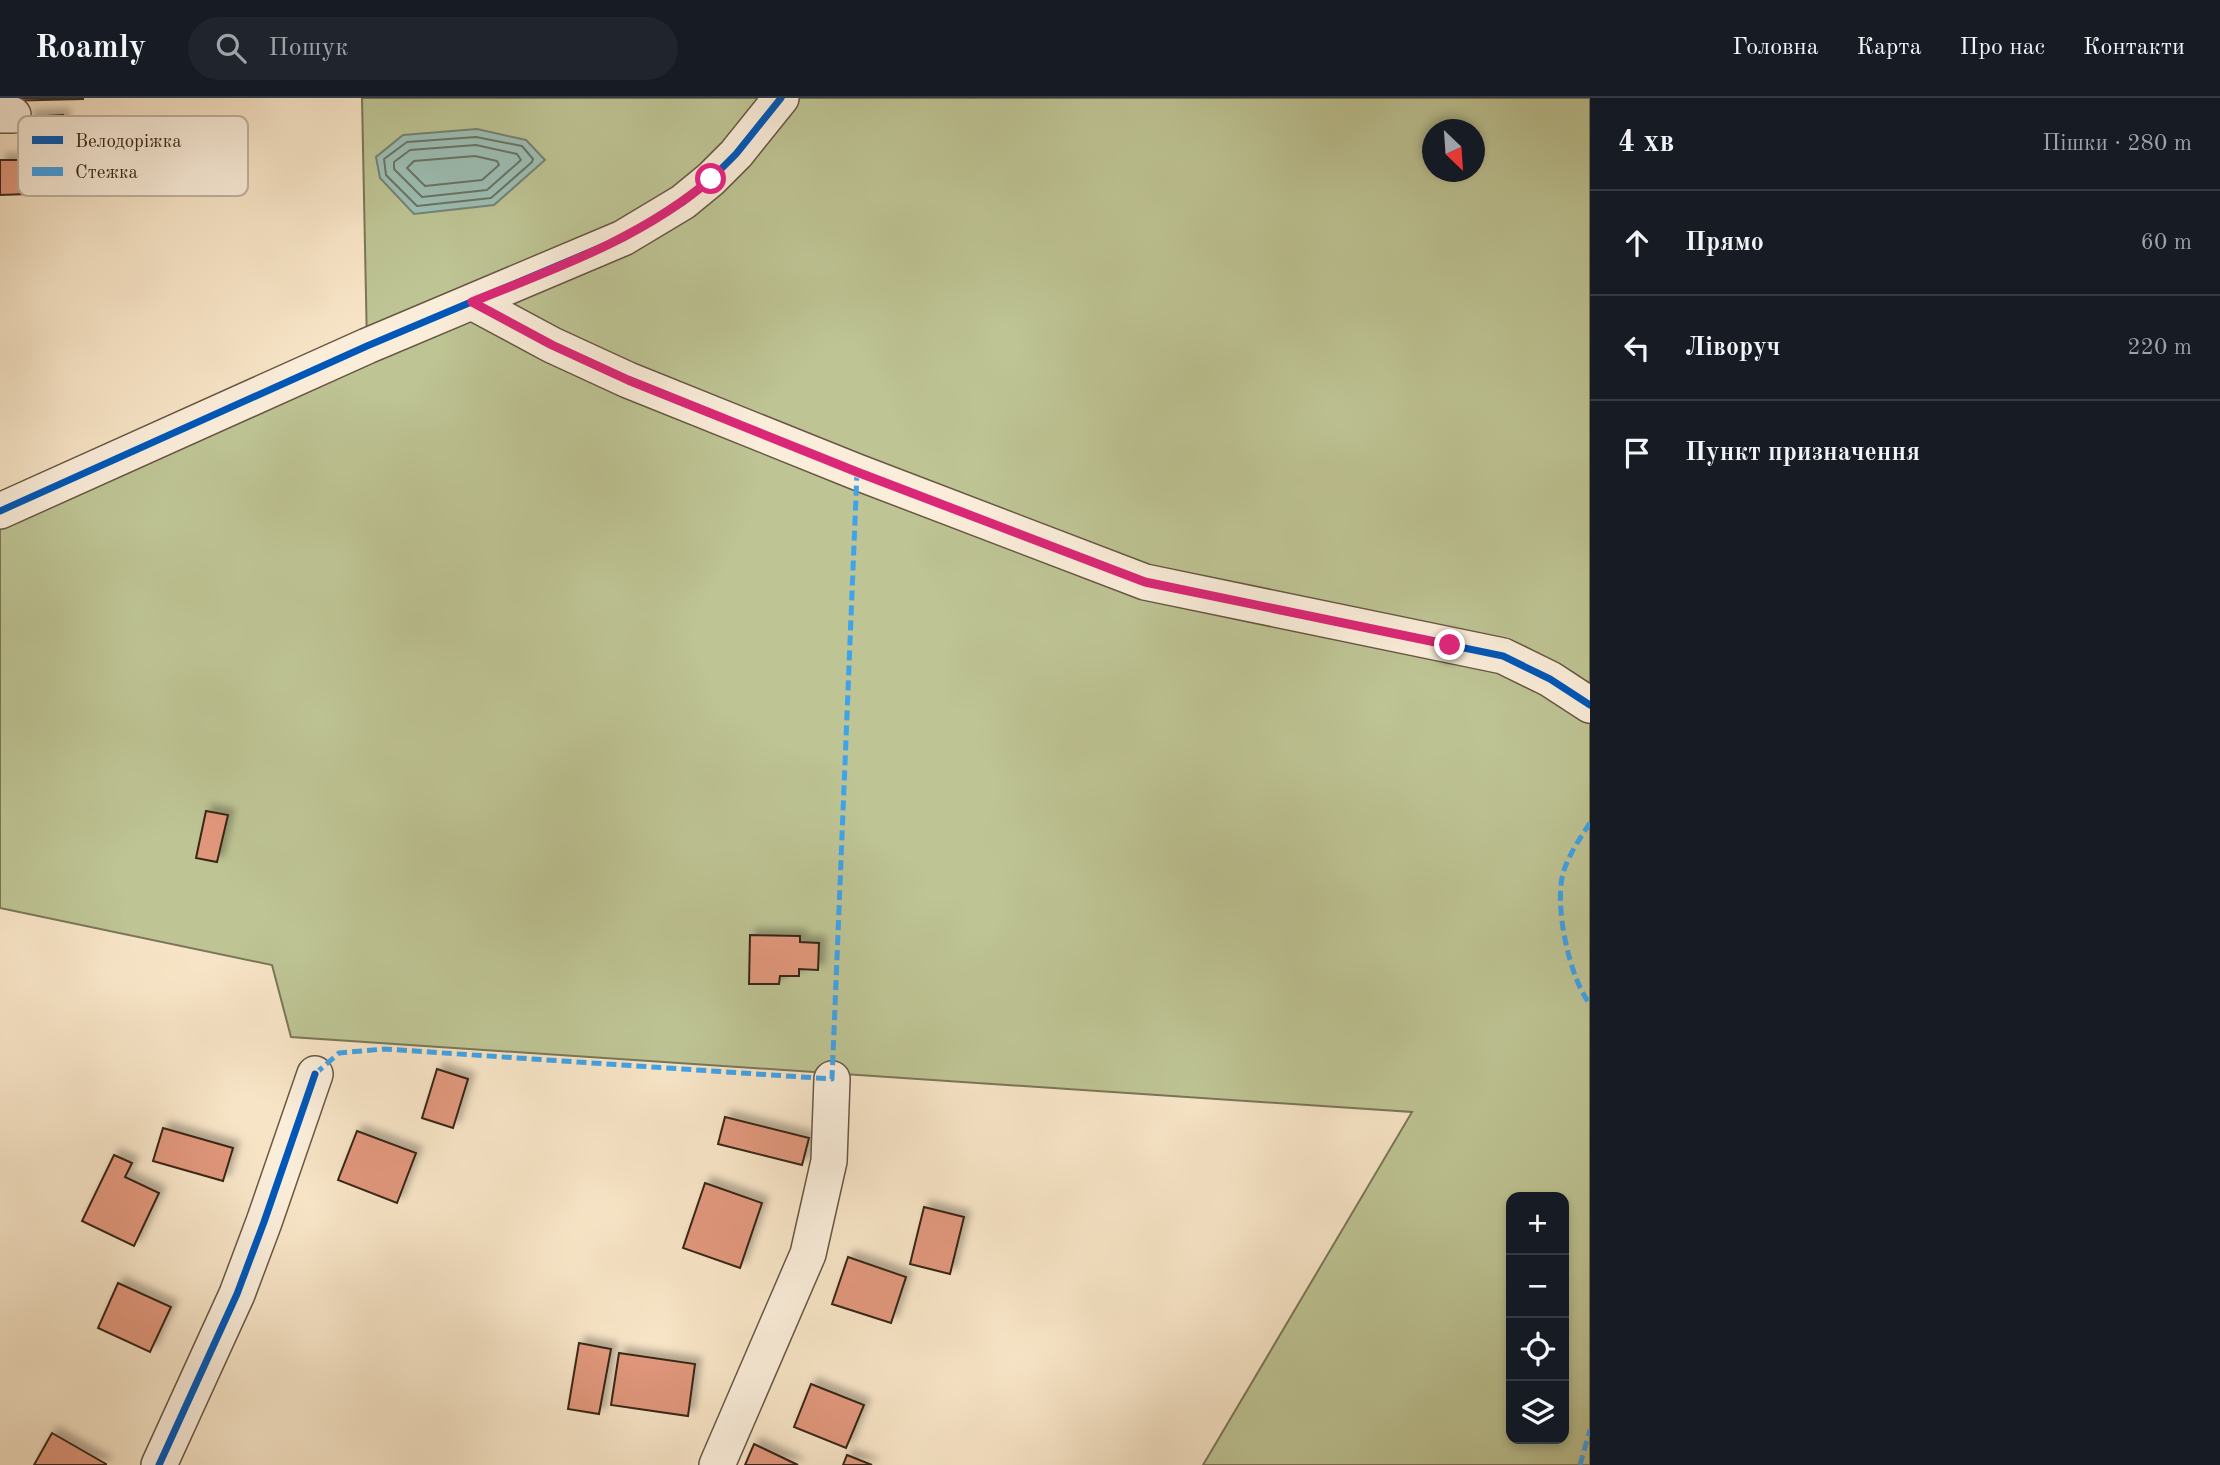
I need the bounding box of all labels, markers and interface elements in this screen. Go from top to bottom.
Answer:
search box [188,17,678,80]
icon: search [212,29,250,67]
text: Roamly [35,32,146,65]
text: Пошук [268,35,348,61]
text: Головна [1732,36,1819,60]
text: Карта [1857,36,1922,60]
text: Про нас [1960,36,2045,60]
text: Контакти [2083,36,2185,60]
legend [18,116,248,196]
north arrow [1422,119,1485,182]
text: 4 хв [1618,128,1674,158]
text: Пішки · 280 m [2042,132,2192,155]
text: Велодоріжка [75,133,182,152]
route start [695,163,726,194]
text: Стежка [75,164,139,183]
icon: ahead [1618,224,1656,262]
text: Прямо [1685,230,1764,256]
text: 60 m [2141,231,2192,254]
icon: left [1618,329,1656,367]
text: Ліворуч [1685,335,1780,361]
text: 220 m [2127,336,2192,359]
icon: arrive [1618,434,1656,472]
text: Пункт призначення [1685,440,1920,466]
route end [1434,629,1465,660]
map controls [1506,1192,1569,1444]
button: + [1506,1192,1569,1255]
button: − [1506,1255,1569,1318]
button: locate [1506,1318,1569,1381]
button: layers [1506,1381,1569,1444]

